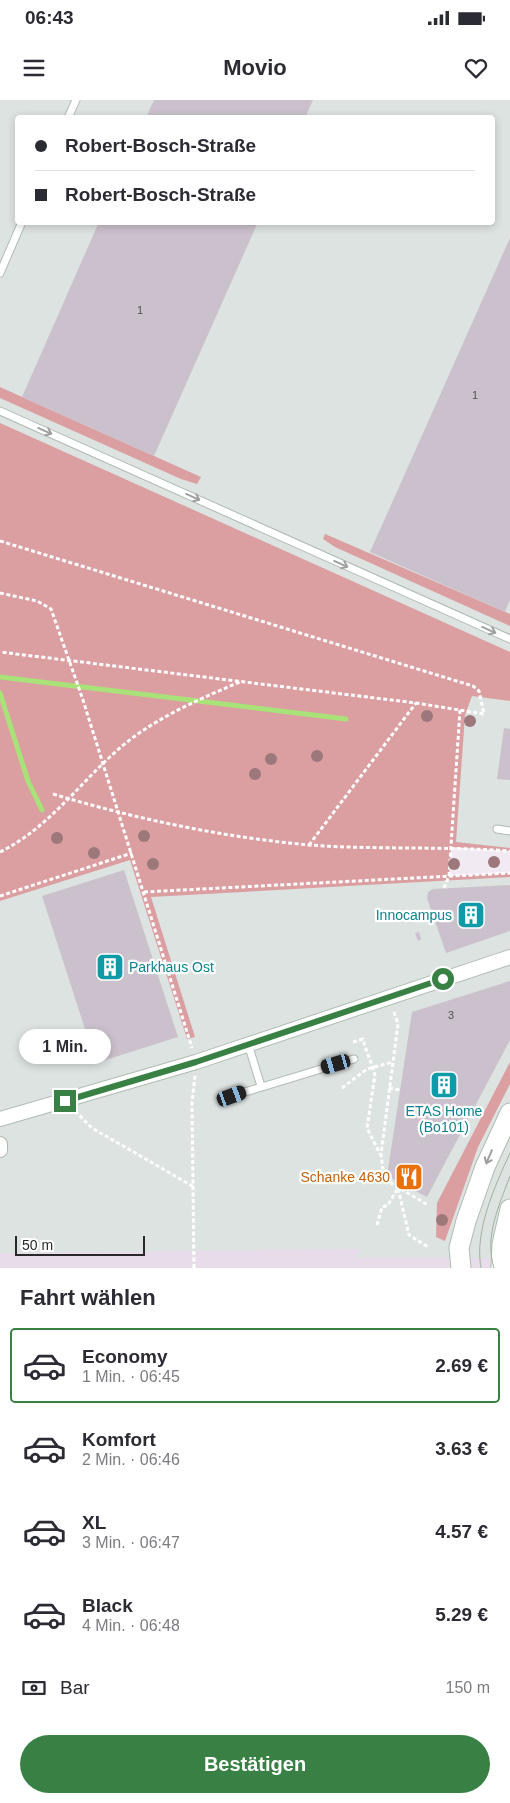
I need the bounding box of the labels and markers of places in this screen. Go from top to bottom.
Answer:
building icon: Innocampus [456,900,486,930]
place label: Innocampus [376,907,452,923]
building icon: Parkhaus Ost [95,952,125,982]
place label: Parkhaus Ost [129,959,214,975]
building icon: ETAS Home (Bo101) [429,1070,459,1100]
place label: ETAS Home (Bo101) [406,1103,483,1135]
restaurant icon: Schanke 4630 [394,1162,424,1192]
place label: Schanke 4630 [300,1169,390,1185]

